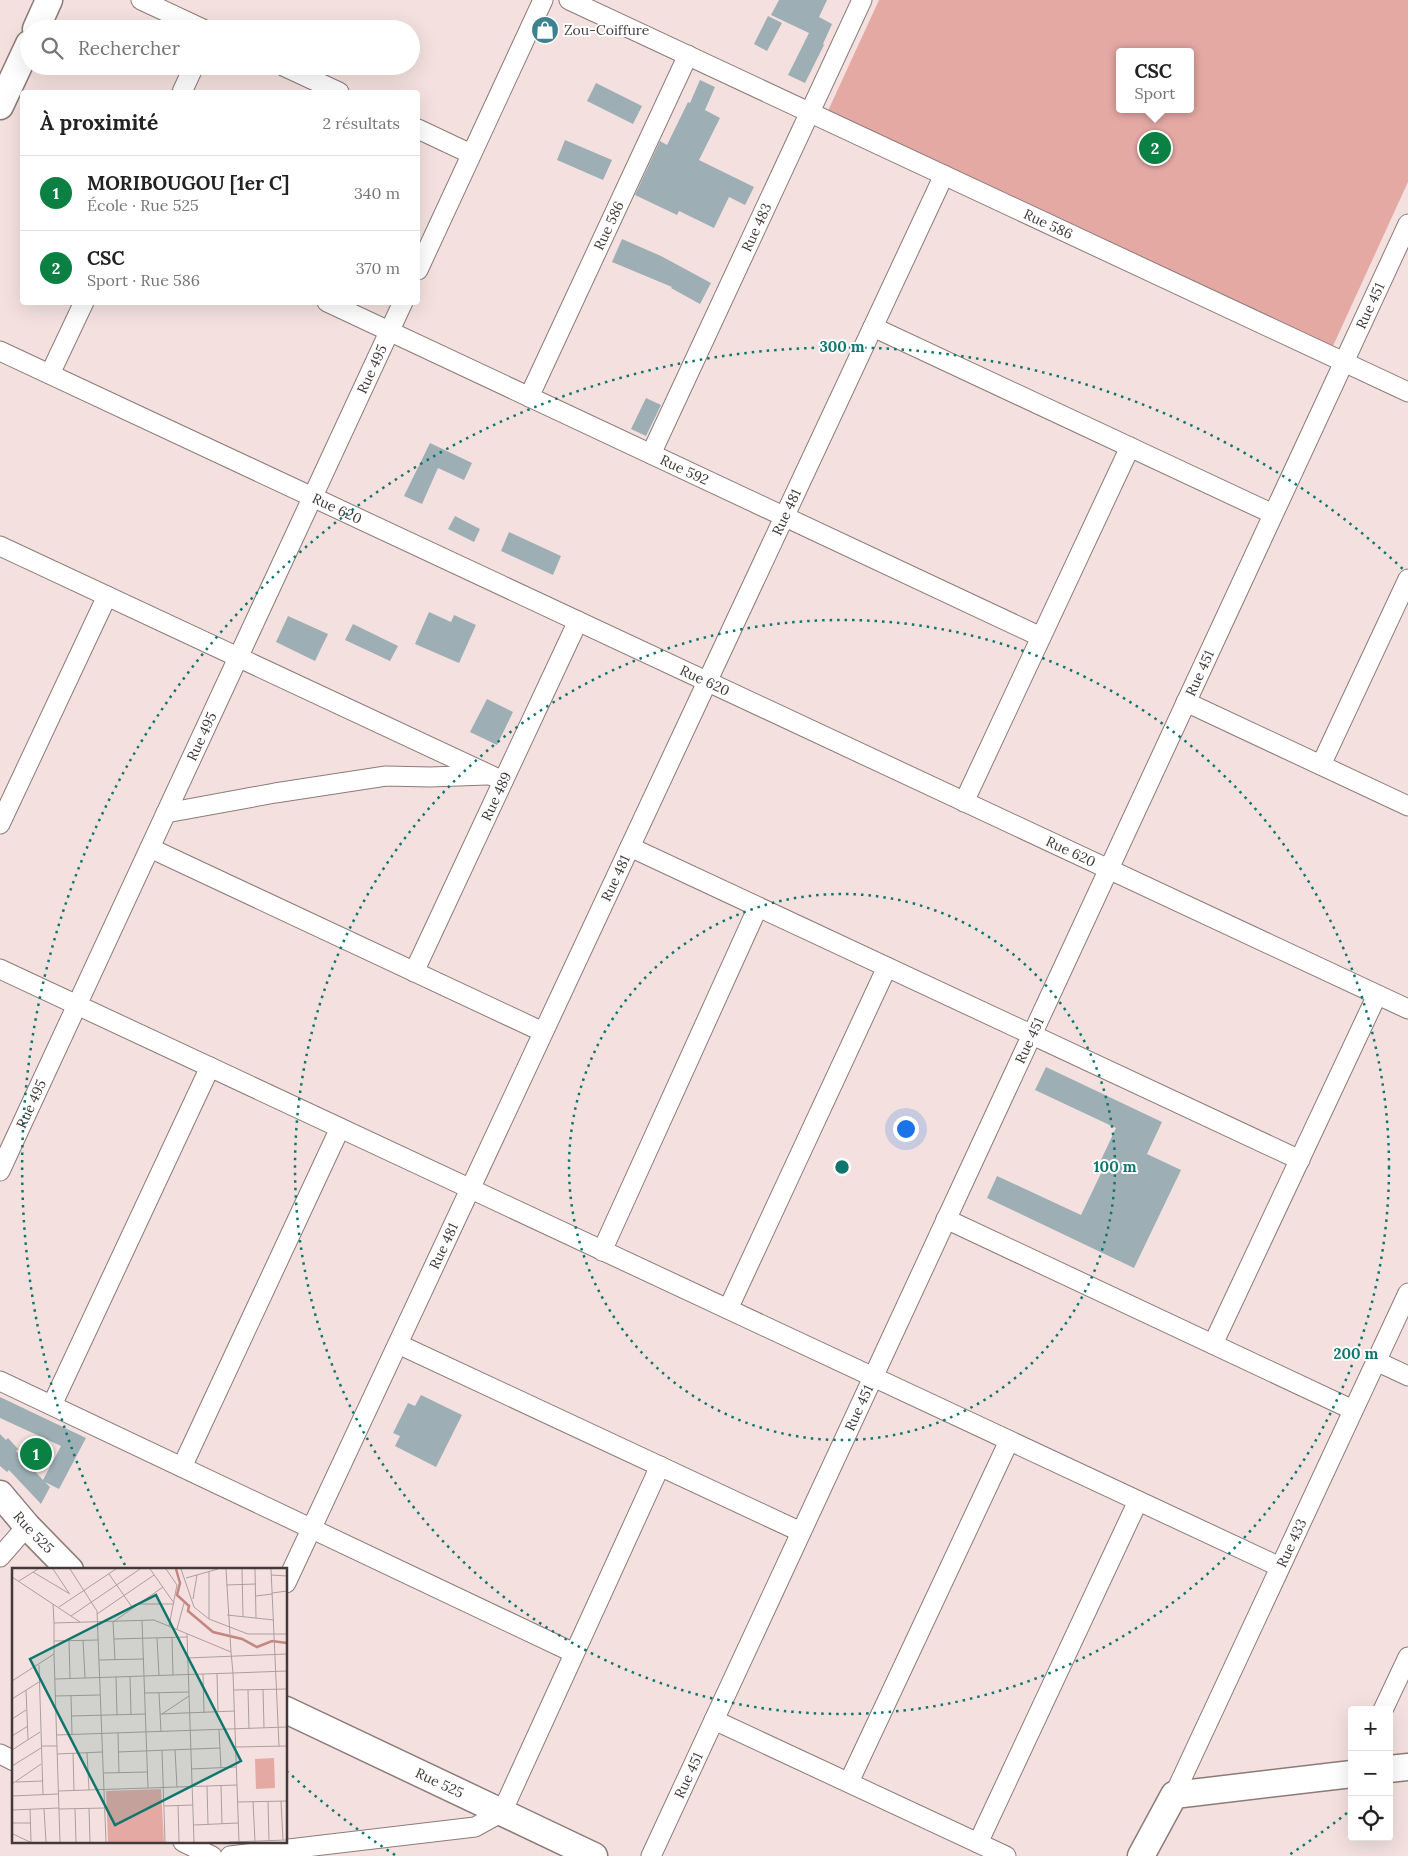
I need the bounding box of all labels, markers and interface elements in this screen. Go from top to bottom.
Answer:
shop icon: Zou-Coiffure [530,15,560,45]
search box [20,20,420,75]
place label: Zou-Coiffure [564,21,650,39]
icon: search [38,34,66,62]
text: Rechercher [78,36,180,60]
popup [1116,48,1194,113]
text: CSC [1134,59,1172,83]
text: Sport [1134,83,1176,103]
text: À proximité [40,109,158,136]
text: 2 résultats [322,113,400,133]
pin: 2 [1139,129,1171,167]
text: MORIBOUGOU [1er C] [87,171,289,195]
text: 1 [53,183,59,203]
text: 340 m [354,183,400,203]
text: École · Rue 525 [87,195,199,215]
street label: Rue 586 [590,198,628,253]
street label: Rue 483 [737,200,776,255]
street label: Rue 586 [1021,205,1076,243]
text: CSC [87,246,125,270]
text: 2 [52,258,60,278]
text: 370 m [356,258,400,278]
text: Sport · Rue 586 [87,270,200,290]
street label: Rue 451 [1352,280,1389,332]
text: 300 m [819,337,865,356]
street label: Rue 495 [353,342,391,396]
street label: Rue 592 [657,451,712,489]
street label: Rue 481 [768,486,805,538]
street label: Rue 620 [309,489,365,528]
street label: Rue 451 [1181,647,1218,699]
street label: Rue 620 [677,661,733,700]
street label: Rue 495 [182,709,221,764]
street label: Rue 489 [477,769,515,824]
street label: Rue 620 [1043,832,1099,871]
street label: Rue 481 [597,852,634,904]
street label: Rue 451 [1011,1015,1048,1066]
street label: Rue 495 [12,1077,50,1131]
your location [893,1116,919,1142]
text: 100 m [1094,1157,1137,1176]
centre of rings [833,1158,851,1176]
street label: Rue 481 [425,1220,462,1272]
text: 200 m [1334,1344,1379,1363]
street label: Rue 451 [840,1382,877,1434]
pin: 1 [20,1435,52,1473]
street label: Rue 525 [9,1508,58,1557]
street label: Rue 433 [1272,1516,1311,1570]
inset map [12,1568,288,1844]
map controls [1348,1706,1393,1841]
button: + [1348,1706,1393,1751]
street label: Rue 451 [670,1749,707,1801]
button: − [1348,1751,1393,1796]
street label: Rue 525 [413,1764,467,1802]
button: locate [1348,1796,1393,1841]

